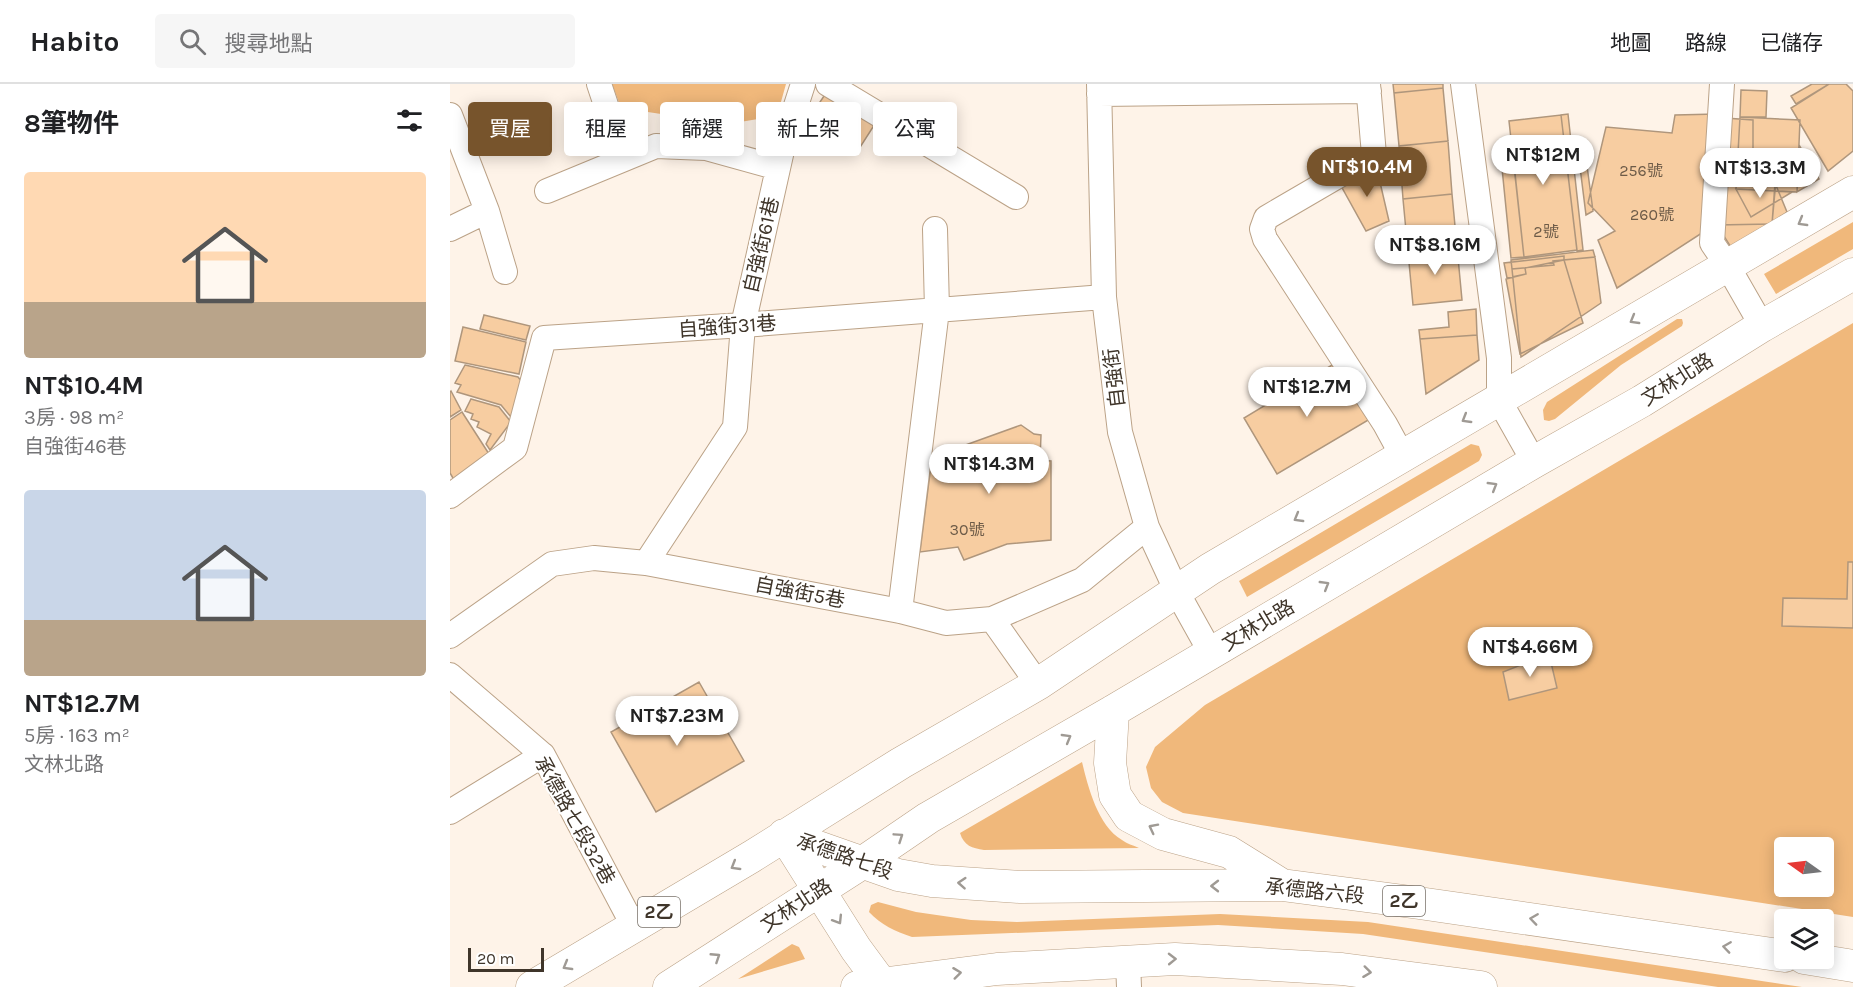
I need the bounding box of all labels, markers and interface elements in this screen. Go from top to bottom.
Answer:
search box [155,14,575,68]
text: Habito [30,25,119,58]
icon: search [176,25,209,58]
text: 搜尋地點 [224,31,312,57]
text: 地圖 [1610,31,1652,55]
text: 路線 [1685,31,1727,55]
text: 已儲存 [1760,31,1823,55]
chip: 買屋 [468,102,552,156]
chip: 租屋 [564,102,648,156]
chip: 篩選 [660,102,744,156]
chip: 新上架 [756,102,861,156]
chip: 公寓 [873,102,957,156]
icon: filters [393,104,426,137]
text: 8筆物件 [24,108,119,139]
pin: NT$12M [1494,135,1592,186]
text: NT$12M [1505,143,1581,166]
pin: NT$10.4M [1305,147,1429,198]
pin: NT$13.3M [1698,148,1822,199]
text: NT$10.4M [1321,155,1413,178]
text: NT$13.3M [1714,156,1806,179]
house number: 256號 [1619,161,1663,180]
street label: 自強街61巷 [739,195,784,295]
house number: 260號 [1630,205,1674,224]
icon: home [171,211,279,319]
one-way arrow [1798,214,1809,226]
house number: 2號 [1533,222,1559,241]
pin: NT$8.16M [1373,225,1497,276]
text: NT$8.16M [1389,233,1481,256]
street label: 自強街31巷 [677,312,777,341]
one-way arrow [1630,313,1640,325]
street label: 自強街 [1099,347,1130,409]
street label: 文林北路 [1637,348,1717,410]
pin: NT$12.7M [1245,367,1369,418]
text: NT$10.4M [24,370,144,401]
text: NT$12.7M [1262,375,1352,398]
text: 3房 · 98 m² [24,406,124,429]
one-way arrow [1462,412,1472,424]
text: 自強街46巷 [24,435,127,458]
pin: NT$14.3M [927,444,1051,495]
text: NT$14.3M [943,452,1035,475]
one-way arrow [1487,482,1497,494]
one-way arrow [1294,511,1304,522]
house number: 30號 [950,520,984,539]
icon: home [171,529,279,637]
street label: 自強街5巷 [753,572,847,612]
one-way arrow [1319,581,1329,593]
street label: 文林北路 [1218,595,1298,656]
pin: NT$4.66M [1468,627,1592,678]
text: NT$4.66M [1482,635,1578,658]
text: NT$12.7M [24,688,141,719]
pin: NT$7.23M [615,696,739,747]
text: NT$7.23M [629,704,725,727]
text: 5房 · 163 m² [24,724,130,747]
one-way arrow [1061,734,1071,745]
street label: 承德路七段32巷 [530,752,619,889]
text: 文林北路 [24,753,104,776]
one-way arrow [1148,824,1159,835]
street label: 承德路七段 [794,829,896,884]
one-way arrow [893,833,904,844]
north arrow [1774,837,1834,897]
map controls [1774,837,1834,969]
one-way arrow [731,859,741,871]
street label: 文林北路 [756,874,836,937]
street label: 承德路六段 [1264,875,1366,908]
one-way arrow [957,877,966,890]
one-way arrow [1211,880,1220,892]
road number: 2乙 [1383,886,1425,916]
road number: 2乙 [638,897,680,927]
button: layers [1774,909,1834,969]
one-way arrow [830,914,842,924]
one-way arrow [1530,914,1539,926]
one-way arrow [1723,942,1732,954]
scale bar [468,945,544,972]
text: 20 m [477,949,515,968]
one-way arrow [709,953,720,964]
one-way arrow [1168,953,1177,965]
one-way arrow [563,959,573,971]
one-way arrow [1362,966,1371,978]
one-way arrow [952,968,962,980]

